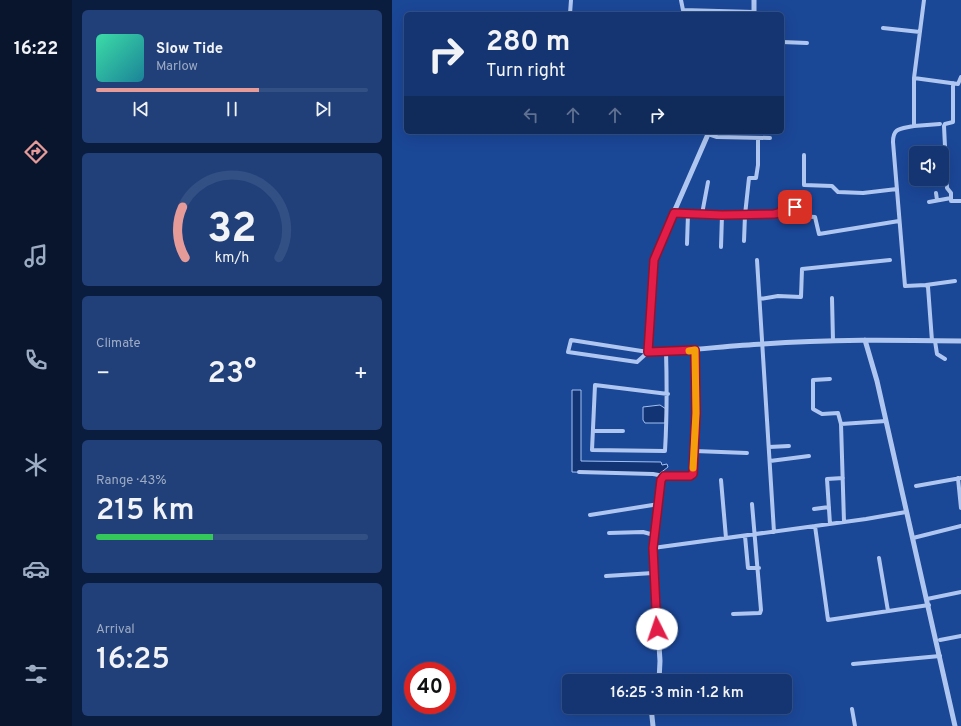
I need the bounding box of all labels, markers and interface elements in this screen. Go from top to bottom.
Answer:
text: 280 m [486,25,570,61]
icon: right [420,28,472,80]
text: 16:22 [14,38,58,61]
text: Slow Tide [156,40,223,59]
text: Marlow [156,59,198,75]
text: Turn right [486,60,566,83]
icon: previous [130,98,152,120]
icon: pause [221,98,243,120]
icon: next [312,98,334,120]
icon: left [520,104,542,126]
icon: ahead [562,104,584,126]
icon: ahead [604,104,626,126]
icon: right [646,104,668,126]
icon: directions [22,138,50,166]
map controls [909,146,949,186]
button: sound [909,146,949,186]
pin [778,190,812,224]
icon: arrive [784,196,806,218]
text: 32 [207,204,257,257]
icon: music [22,242,50,270]
text: km/h [215,248,249,266]
text: Climate [96,336,141,352]
icon: phone [22,346,50,374]
text: 23° [208,356,256,393]
text: − [96,361,110,388]
text: + [354,361,368,388]
icon: climate [22,451,50,479]
text: Range · 43% [96,473,167,489]
text: 215 km [96,493,194,530]
icon: car [22,555,50,583]
position arrow [636,608,678,650]
text: Arrival [96,622,135,638]
text: 16:25 [96,642,170,679]
icon: filters [22,660,50,688]
speed limit sign: 40 [404,662,456,714]
text: 16:25 · 3 min · 1.2 km [610,684,744,703]

